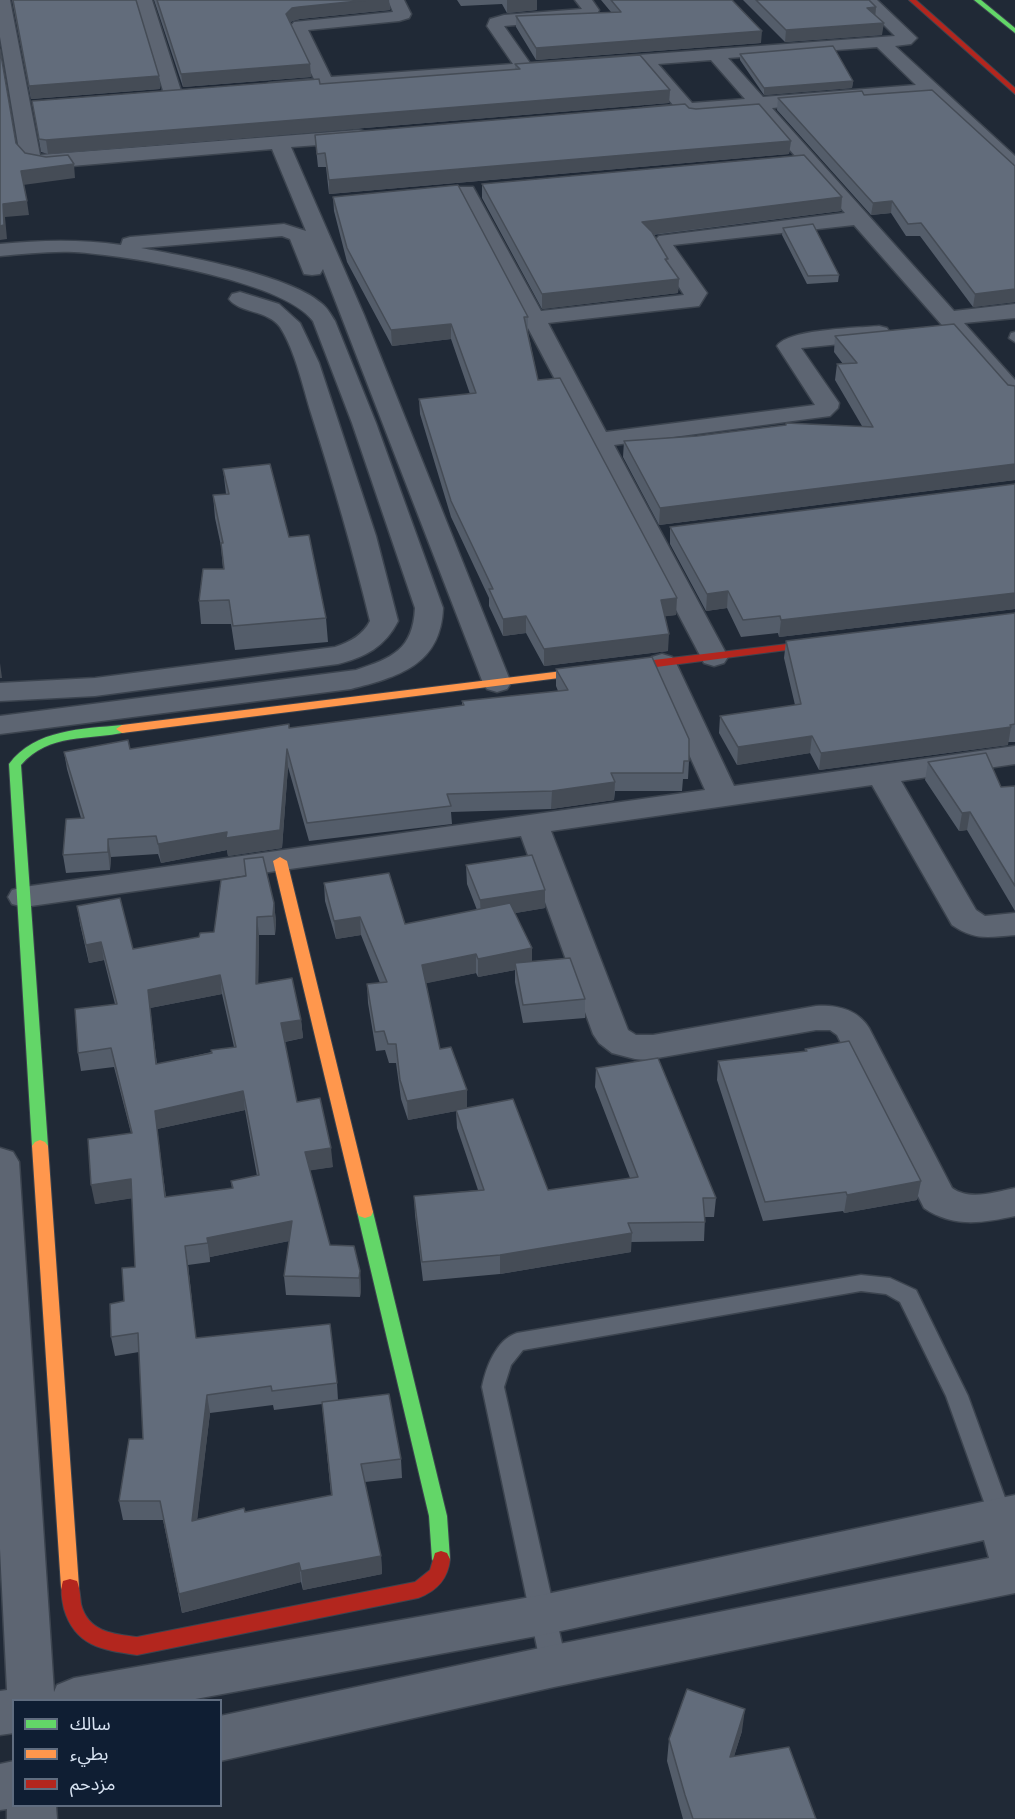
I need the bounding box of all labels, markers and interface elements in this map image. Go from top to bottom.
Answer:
legend [12,1699,222,1807]
text: سالك [70,1713,111,1734]
text: بطيء [70,1743,108,1764]
text: مزدحم [70,1773,115,1794]

